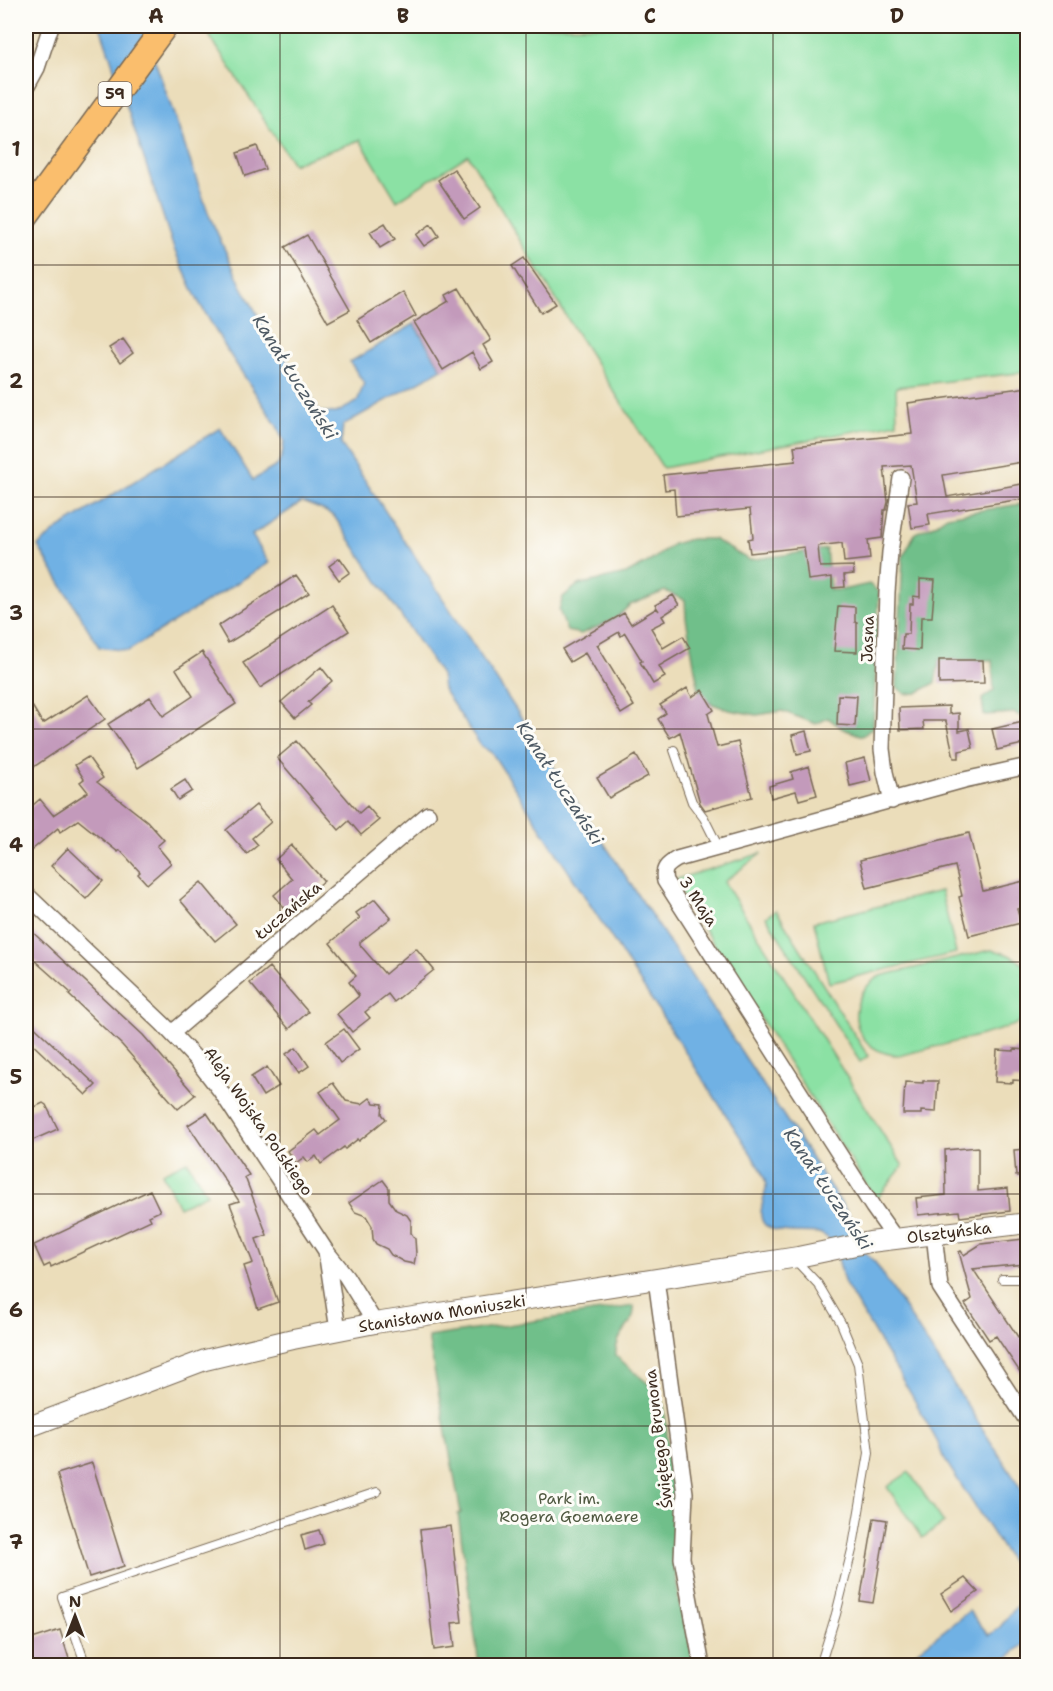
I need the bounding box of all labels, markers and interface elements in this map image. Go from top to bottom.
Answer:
text: A [148,3,164,29]
text: B [397,3,409,29]
text: C [644,3,656,29]
text: D [890,3,904,29]
road number: 59 [98,82,132,106]
text: 1 [11,136,21,162]
water label: Kanał Łuczański [247,310,344,445]
text: 2 [9,368,23,394]
text: 3 [9,600,23,626]
street label: Jasna [856,615,879,663]
water label: Kanał Łuczański [511,717,609,850]
text: 4 [9,832,23,858]
street label: 3 Maja [675,872,723,930]
street label: Łuczańska [250,876,326,945]
street label: Aleja Wojska Polskiego [199,1043,318,1200]
text: 5 [10,1064,22,1090]
water label: Kanał Łuczański [778,1123,878,1256]
street label: Olsztyńska [906,1217,993,1248]
street label: Stanisława Moniuszki [357,1290,527,1337]
text: 6 [9,1297,23,1323]
street label: Świętego Brunona [640,1368,677,1510]
park label: Park im. Rogera Goemaere [499,1488,639,1527]
text: 7 [9,1529,23,1555]
north arrow [45,1586,105,1646]
text: N [69,1591,81,1612]

